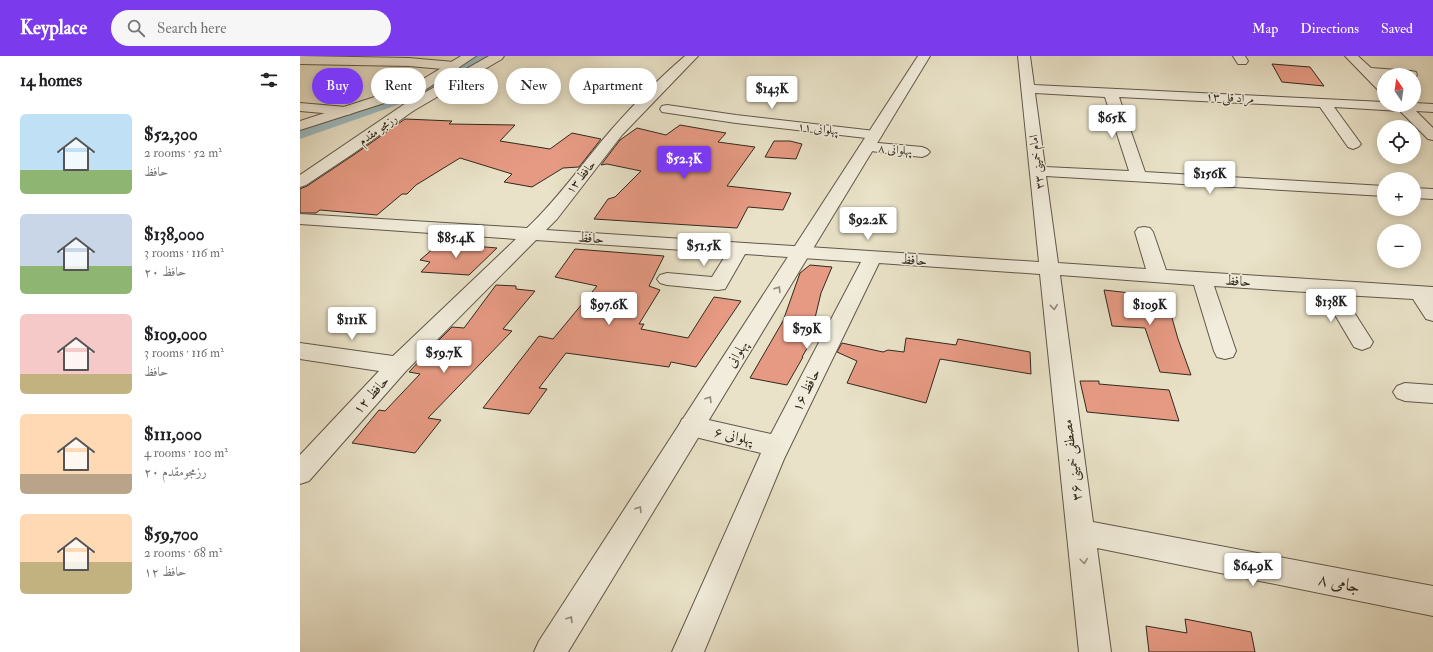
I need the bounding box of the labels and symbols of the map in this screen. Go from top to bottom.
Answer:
north arrow [1377,68,1421,112]
pin: $143K [744,76,800,110]
street label: مراد قلی ۱۳ [1205,89,1255,108]
pin: $65K [1088,105,1136,139]
street label: رزمجو مقدم [356,111,402,151]
street label: پهلوانی ۱۱ [797,119,840,139]
street label: امام خمینی ۳۳ [1026,133,1051,190]
street label: پهلوانی ۸ [877,141,913,159]
pin: $52.3K [651,146,717,180]
street label: حافظ ۱۳ [563,157,599,197]
pin: $156K [1182,161,1238,195]
pin: $92.2K [835,207,901,241]
pin: $85.4K [423,225,489,259]
street label: حافظ [577,229,605,247]
pin: $51.5K [671,233,737,267]
street label: حافظ [900,251,928,269]
street label: حافظ [1224,272,1252,290]
one-way arrow [773,286,780,293]
pin: $138K [1303,289,1359,323]
pin: $97.6K [576,292,642,326]
pin: $109K [1122,292,1178,326]
one-way arrow [1049,304,1058,310]
pin: $111K [324,307,380,341]
pin: $79K [783,316,831,350]
street label: پهلوانی [722,337,753,371]
pin: $59.7K [411,340,477,374]
street label: حافظ ۱۶ [788,366,824,414]
street label: حافظ ۱۲ [349,372,393,418]
one-way arrow [704,396,712,403]
street label: مصطفی خمینی ۳۶ [1059,418,1087,502]
street label: پهلوانی ۶ [712,423,756,450]
one-way arrow [635,506,642,513]
pin: $64.9K [1220,553,1286,587]
one-way arrow [1079,558,1088,564]
street label: جامی ۸ [1316,569,1362,597]
one-way arrow [566,616,573,623]

